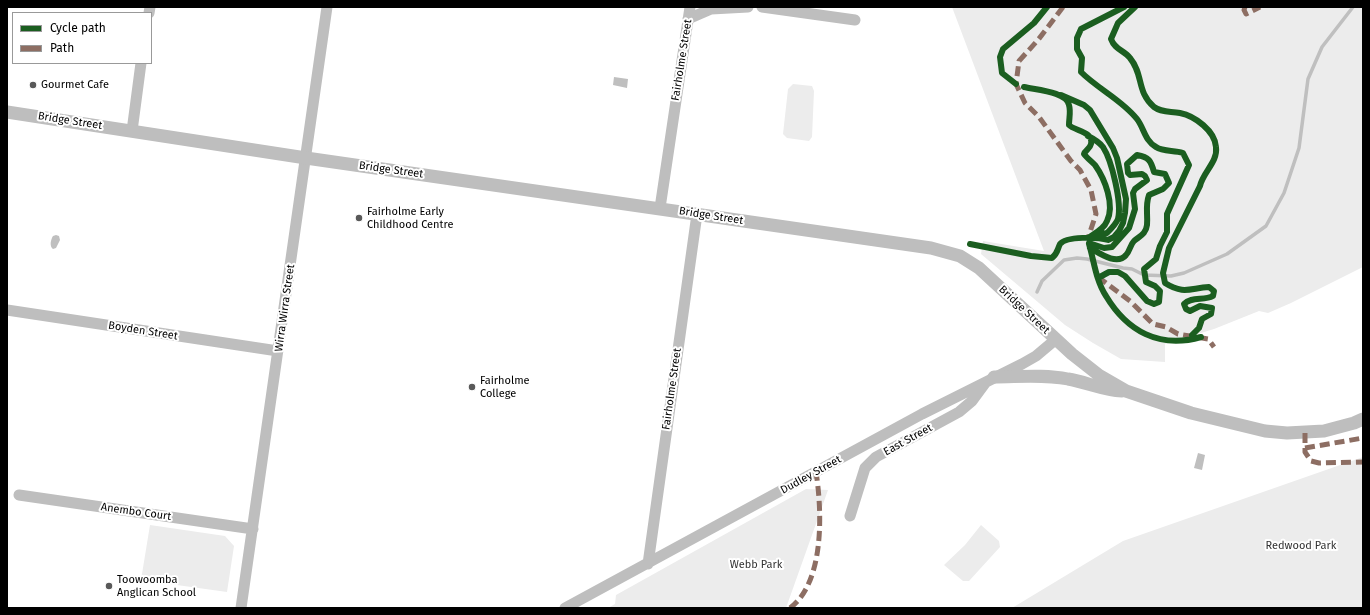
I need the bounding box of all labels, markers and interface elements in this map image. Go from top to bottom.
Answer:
legend [12,12,152,64]
street label: Fairholme Street [669,18,695,102]
text: Cycle path [50,21,106,35]
text: Path [50,41,74,55]
place label: Gourmet Cafe [41,78,109,92]
marker: Gourmet Cafe [28,80,38,90]
street label: Bridge Street [37,109,103,133]
street label: Bridge Street [358,159,424,181]
street label: Bridge Street [678,204,744,228]
place label: Fairholme Early Childhood Centre [367,205,453,231]
marker: Fairholme Early Childhood Centre [354,213,364,223]
street label: Wirra Wirra Street [272,263,298,353]
street label: Bridge Street [996,283,1052,337]
street label: Boyden Street [107,319,179,343]
street label: Fairholme Street [660,347,684,431]
place label: Fairholme College [480,374,530,400]
marker: Fairholme College [467,382,477,392]
street label: East Street [881,421,935,459]
street label: Dudley Street [778,453,844,497]
street label: Anembo Court [100,501,172,523]
park label: Redwood Park [1266,539,1336,553]
park label: Webb Park [730,558,782,572]
place label: Toowoomba Anglican School [117,573,196,599]
marker: Toowoomba Anglican School [104,581,114,591]

